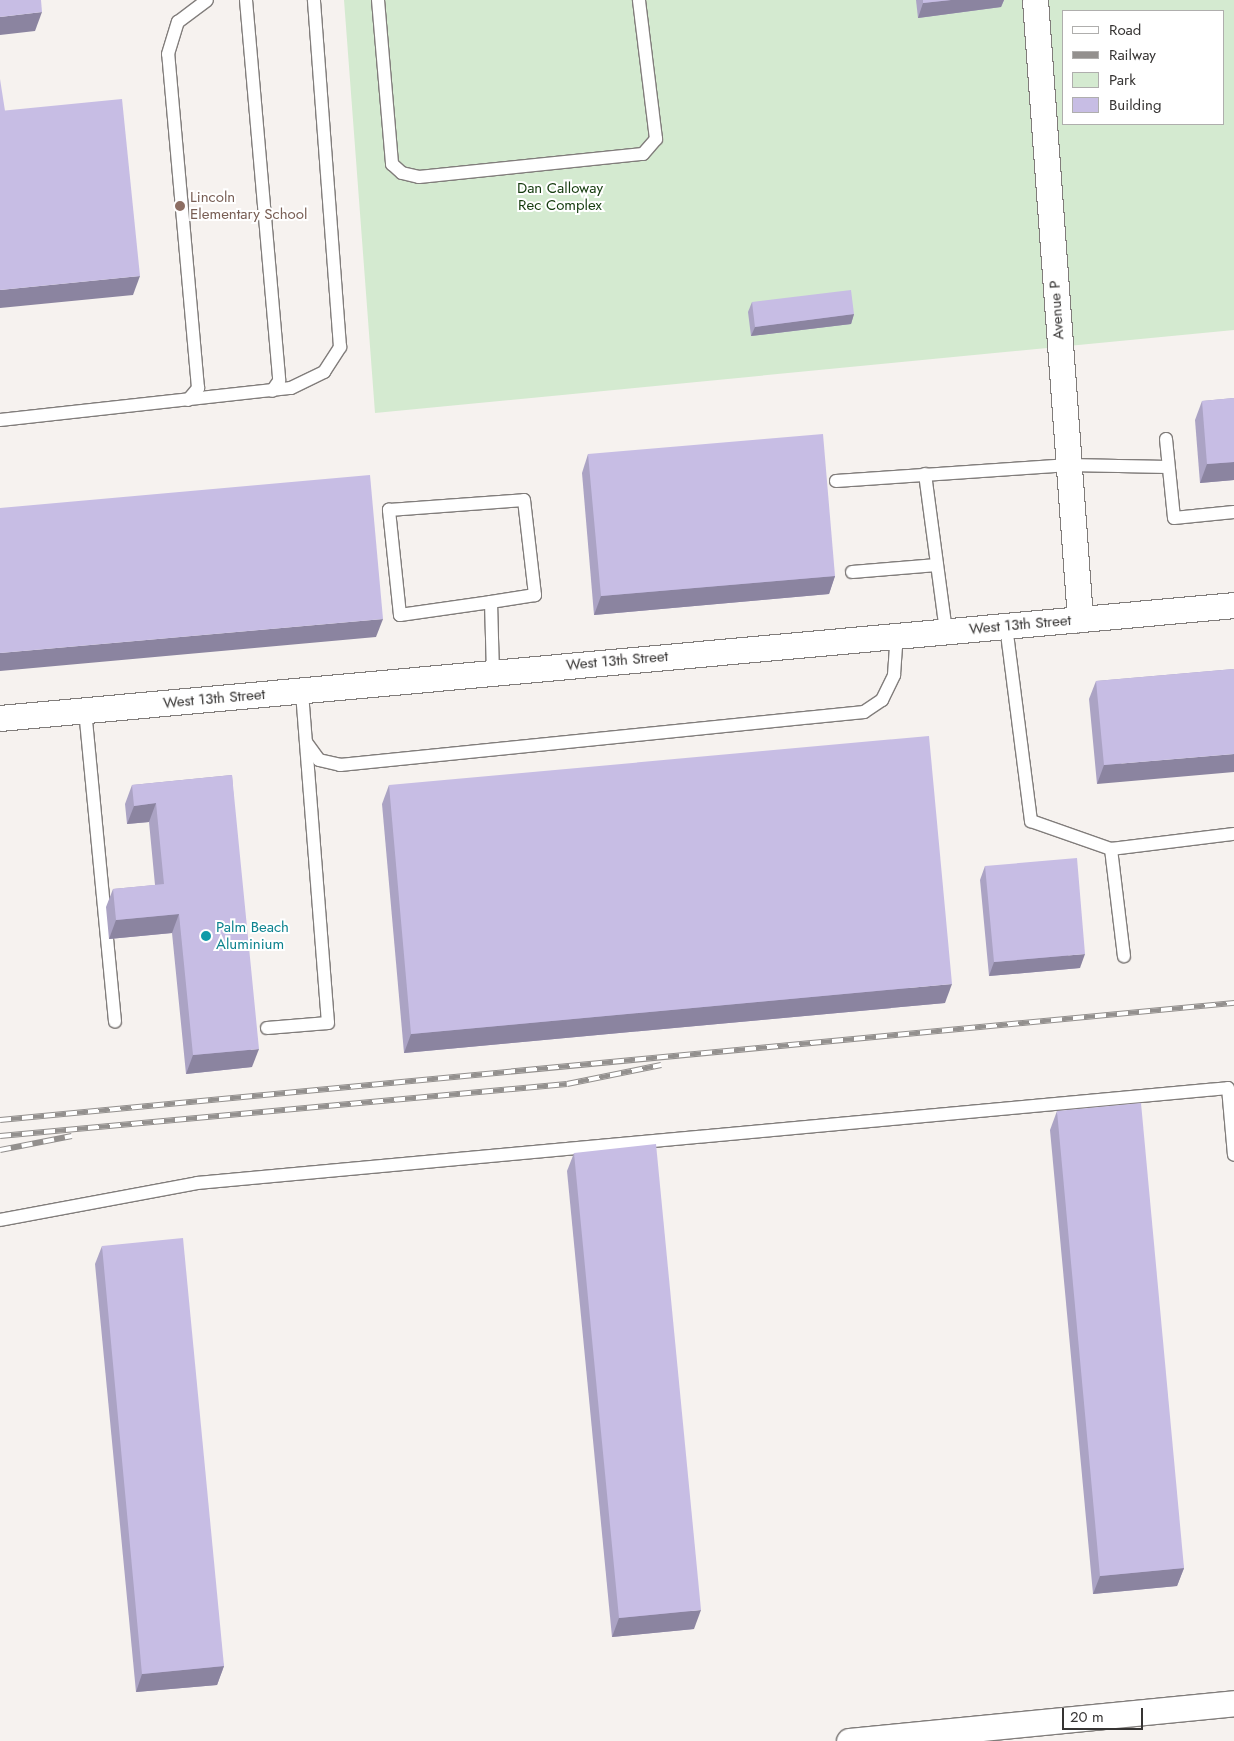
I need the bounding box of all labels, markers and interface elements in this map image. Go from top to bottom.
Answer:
legend [1062,10,1224,125]
text: Road [1109,19,1141,41]
text: Railway [1109,44,1156,66]
text: Park [1109,69,1136,91]
text: Building [1109,94,1161,116]
park label: Dan Calloway Rec Complex [517,179,603,214]
place label: Lincoln Elementary School [190,188,307,223]
marker: Lincoln Elementary School [174,200,186,212]
street label: Avenue P [1046,280,1068,340]
street label: West 13th Street [968,612,1072,638]
street label: West 13th Street [565,648,669,674]
street label: West 13th Street [162,686,266,712]
place label: Palm Beach Aluminium [216,918,289,953]
marker: Palm Beach Aluminium [200,930,212,942]
scale bar [1064,1698,1145,1730]
text: 20 m [1070,1706,1104,1728]

